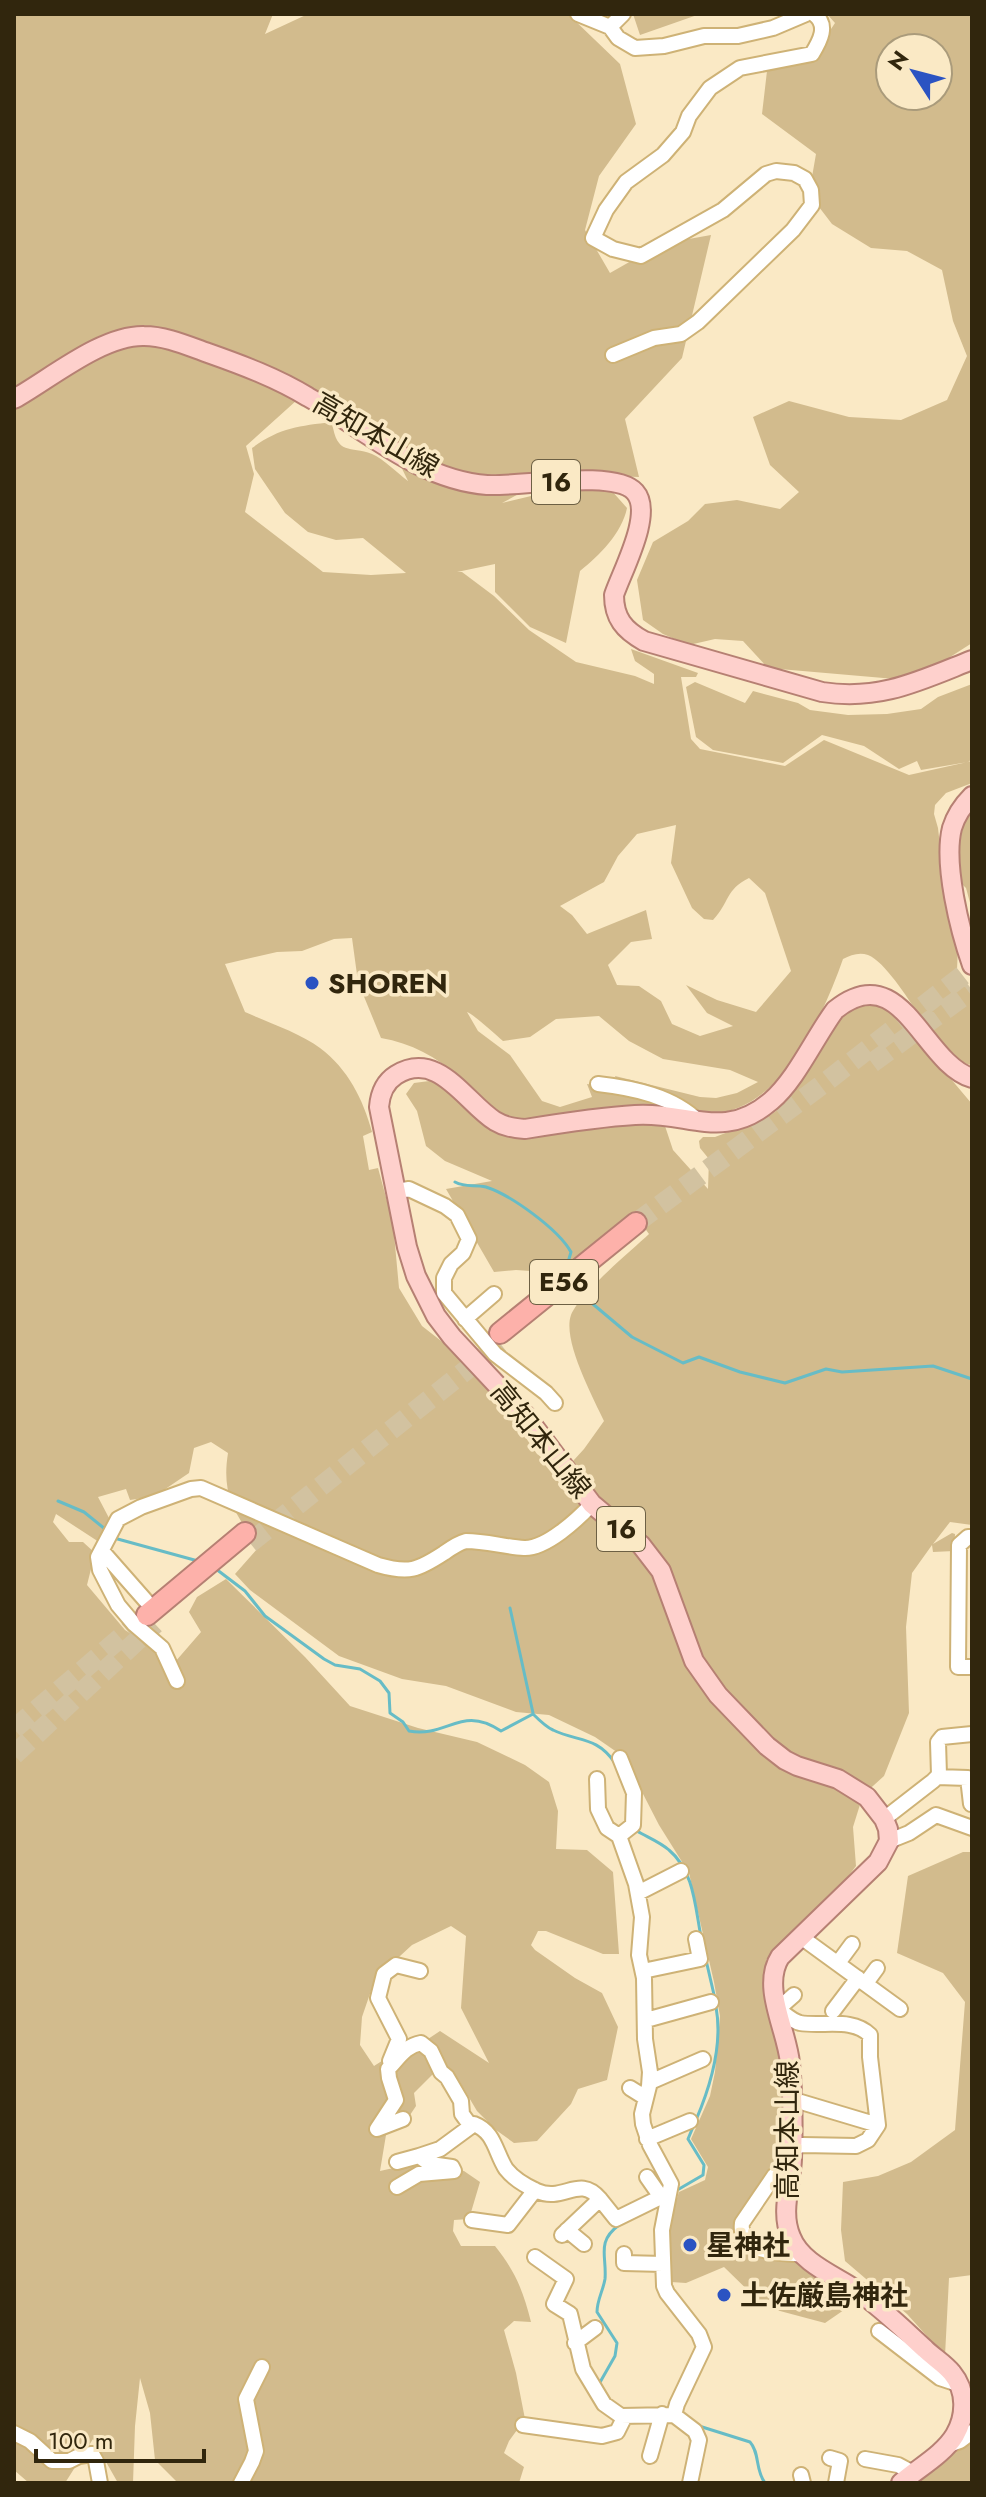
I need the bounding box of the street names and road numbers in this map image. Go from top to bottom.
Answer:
street label: 高知本山線 [305,382,447,488]
road number: 16 [532,460,580,504]
road number: E56 [530,1260,598,1304]
street label: 高知本山線 [481,1373,601,1507]
road number: 16 [597,1507,645,1551]
street label: 高知本山線 [767,2060,808,2200]

